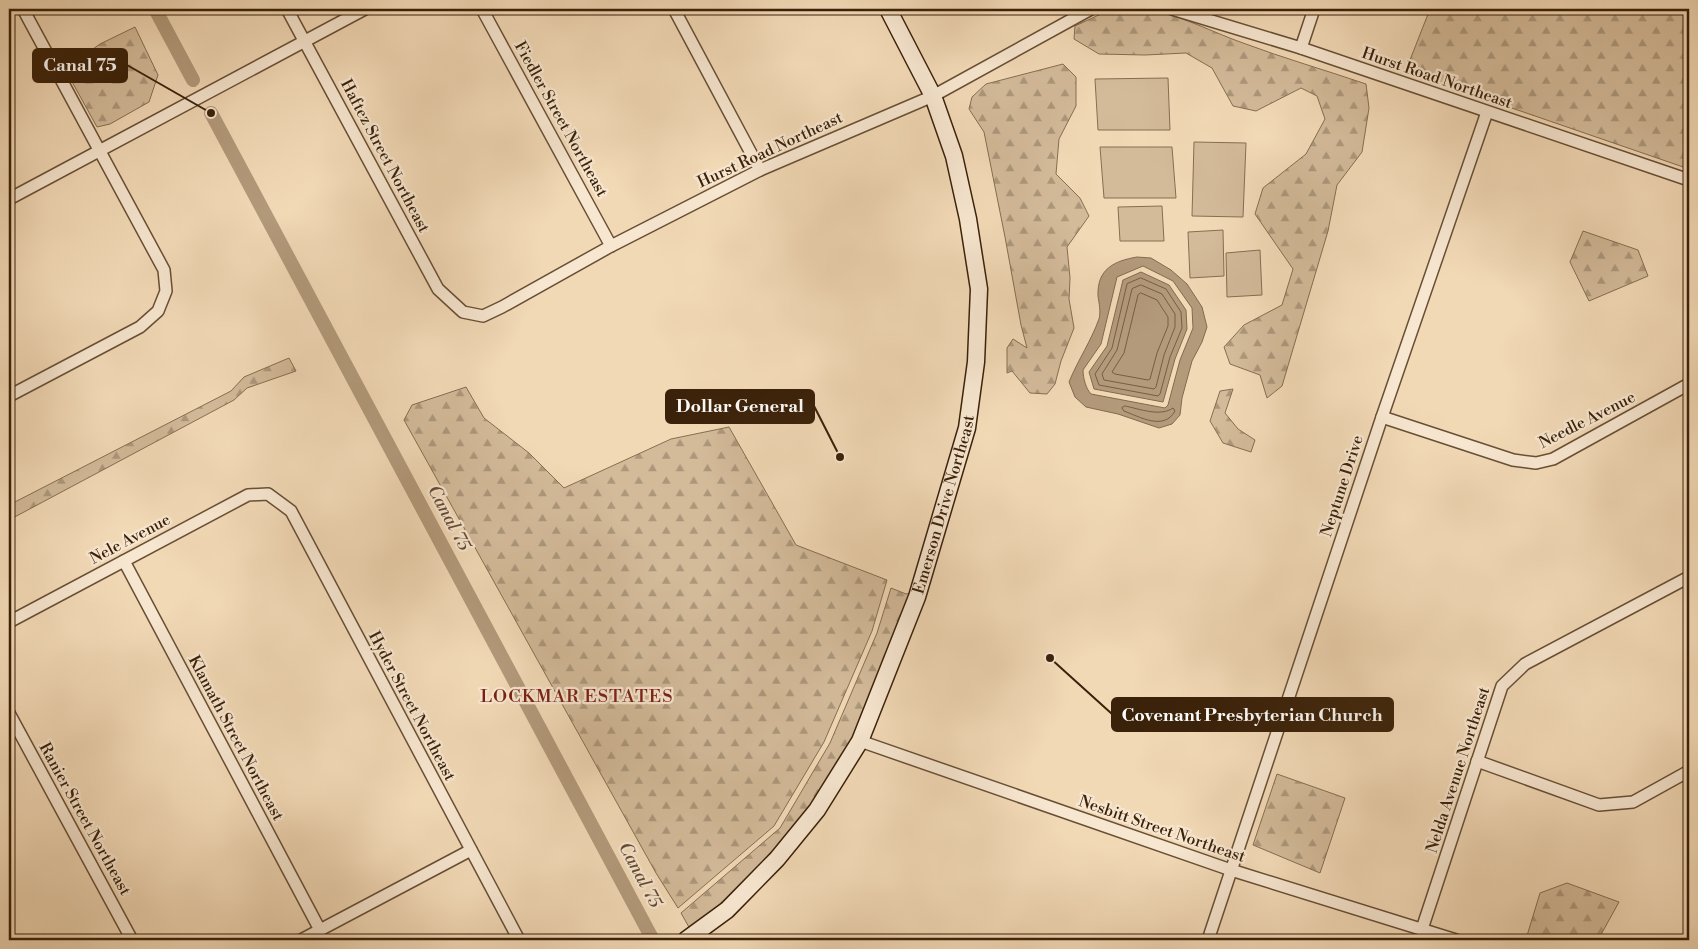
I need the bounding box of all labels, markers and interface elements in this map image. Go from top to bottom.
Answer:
street label: Fiedler Street Northeast [510,38,612,201]
street label: Hurst Road Northeast [1359,43,1515,113]
callout: Canal 75 [33,49,127,82]
text: Canal 75 [43,54,117,77]
street label: Haftez Street Northeast [336,76,434,237]
street label: Hurst Road Northeast [694,107,846,192]
street label: Needle Avenue [1535,387,1639,453]
callout: Dollar General [666,390,814,423]
text: Dollar General [676,395,804,418]
street label: Emerson Drive Northeast [908,414,979,596]
street label: Neptune Drive [1316,433,1368,539]
water label: Canal 75 [422,481,476,555]
street label: Nele Avenue [86,509,174,569]
street label: Hyder Street Northeast [364,628,460,785]
street label: Klamath Street Northeast [184,652,288,824]
street label: Nelda Avenue Northeast [1422,684,1494,856]
district label: LOCKMAR ESTATES [480,685,674,708]
callout: Covenant Presbyterian Church [1112,698,1393,731]
text: Covenant Presbyterian Church [1121,704,1383,727]
street label: Ranier Street Northeast [35,739,136,899]
street label: Nesbitt Street Northeast [1076,791,1248,867]
water label: Canal 75 [613,838,667,912]

